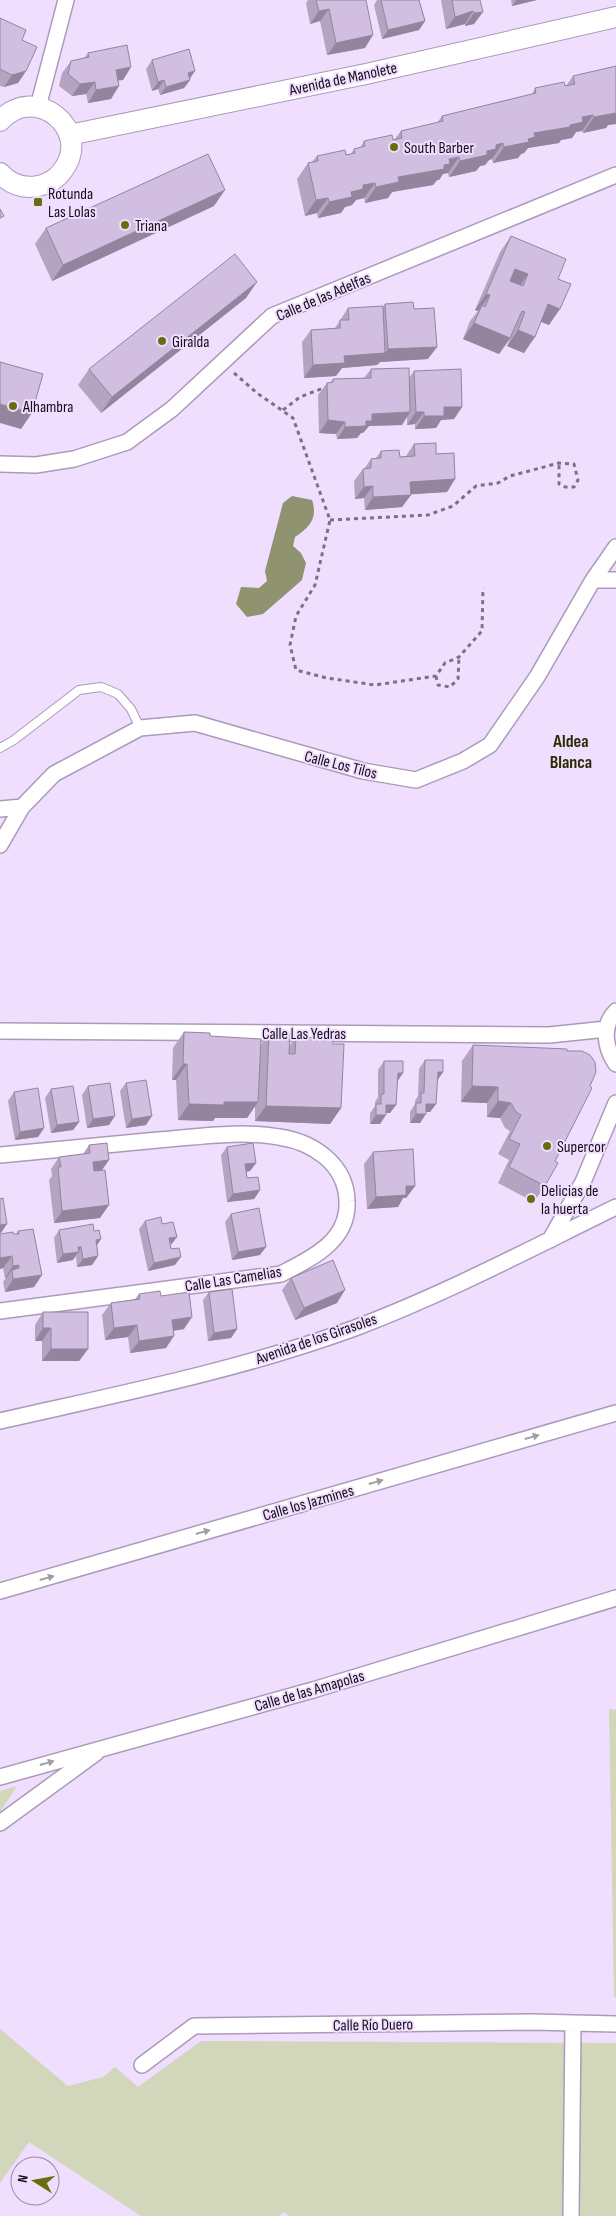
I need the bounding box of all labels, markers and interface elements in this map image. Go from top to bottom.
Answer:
street label: Avenida de Manolete [287,59,399,100]
place label: South Barber [404,139,474,158]
marker: South Barber [388,141,400,153]
place label: Rotunda Las Lolas [48,185,96,222]
marker: Rotunda Las Lolas [32,196,44,208]
place label: Triana [135,217,167,236]
marker: Triana [119,219,131,231]
street label: Calle de las Adelfas [274,269,374,326]
place label: Giralda [172,333,209,352]
marker: Giralda [156,335,168,347]
place label: Alhambra [22,398,73,417]
marker: Alhambra [7,400,19,412]
district label: Aldea Blanca [550,731,592,773]
street label: Calle Los Tilos [302,747,379,784]
street label: Calle Las Yedras [262,1025,346,1044]
place label: Supercor [557,1138,606,1157]
marker: Supercor [541,1140,553,1152]
place label: Delicias de la huerta [541,1182,599,1219]
marker: Delicias de la huerta [525,1193,537,1205]
street label: Calle Las Camelias [184,1262,283,1296]
street label: Avenida de los Girasoles [252,1310,380,1369]
one-way arrow [525,1433,540,1441]
one-way arrow [368,1478,383,1486]
street label: Calle los Jazmines [261,1481,356,1526]
one-way arrow [196,1528,211,1536]
one-way arrow [39,1573,54,1581]
street label: Calle de las Amapolas [252,1667,367,1716]
one-way arrow [39,1759,54,1767]
street label: Calle Río Duero [333,2015,413,2036]
north arrow [10,2156,60,2206]
text: N [14,2173,32,2184]

